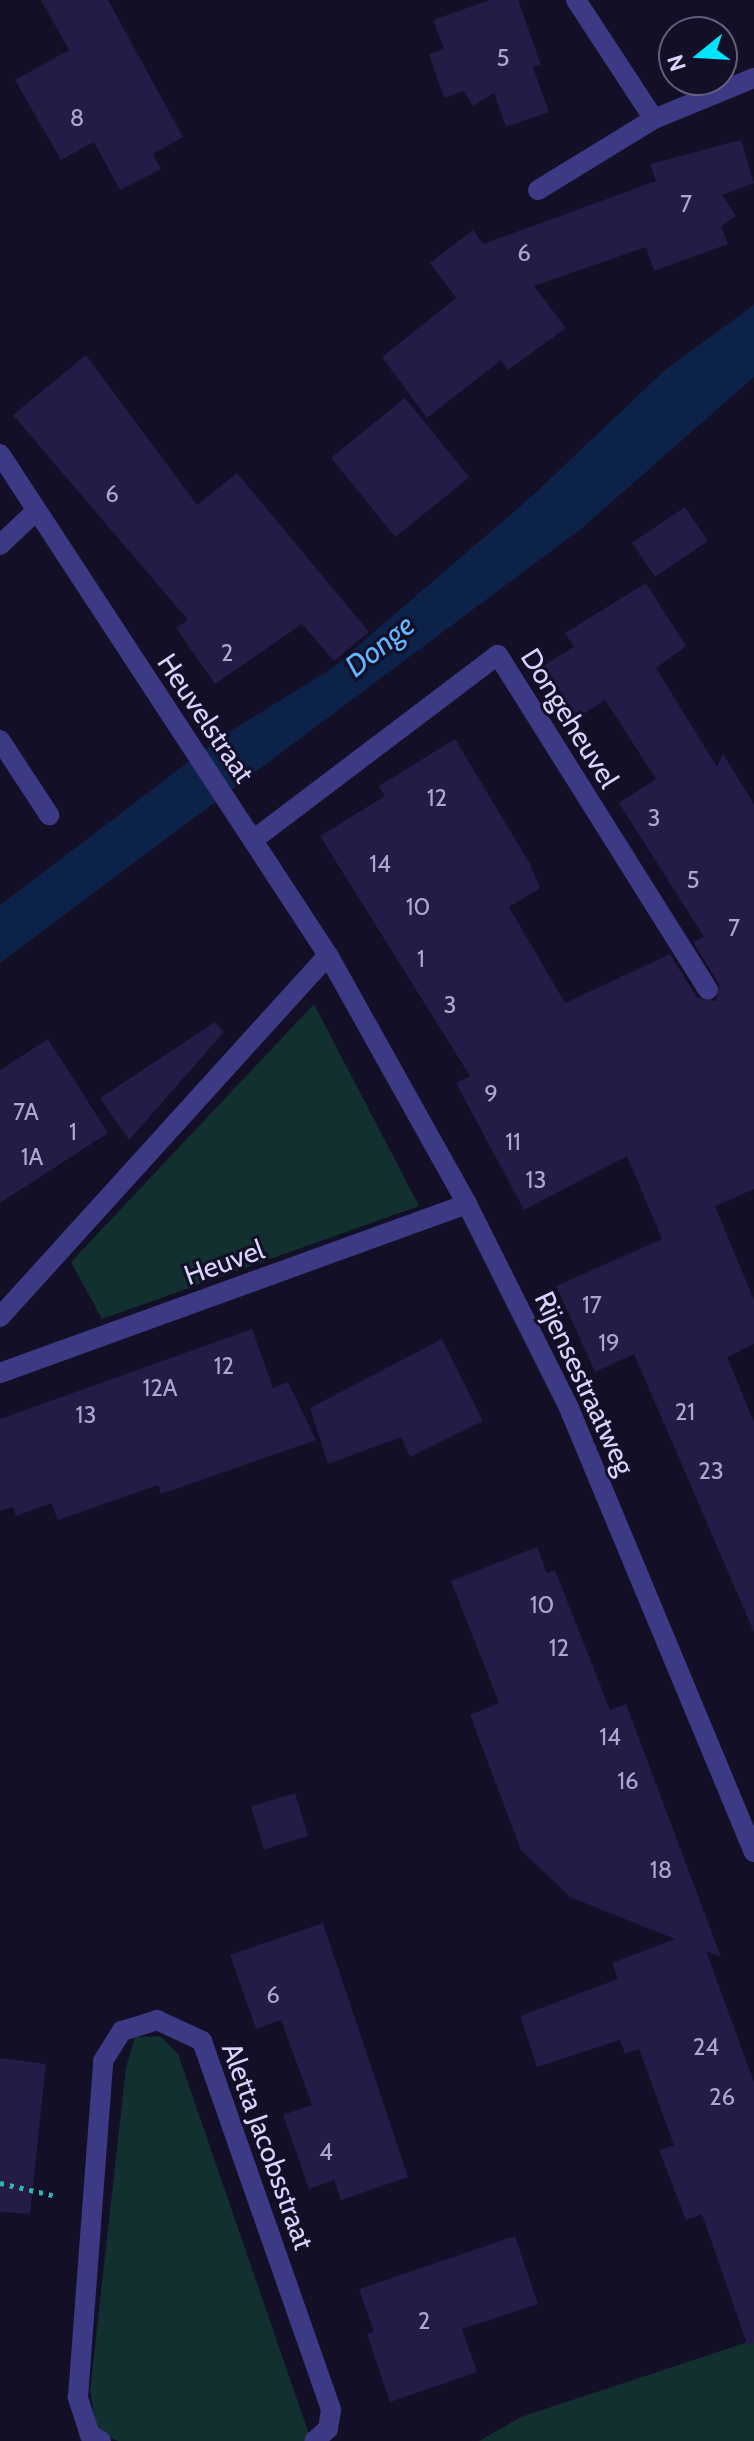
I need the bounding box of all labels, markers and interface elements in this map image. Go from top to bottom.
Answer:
north arrow [658,16,738,96]
house number: 5 [497,44,509,72]
text: N [661,51,692,75]
house number: 8 [70,104,84,132]
house number: 7 [680,190,692,218]
house number: 6 [517,239,531,267]
house number: 6 [105,480,119,508]
water label: Donge [338,607,422,685]
house number: 2 [221,639,233,667]
street label: Dongeheuvel [514,642,626,794]
street label: Heuvelstraat [151,647,261,789]
house number: 12 [427,784,447,812]
house number: 3 [648,804,660,832]
house number: 14 [369,850,391,878]
house number: 5 [687,866,699,894]
house number: 10 [406,893,430,921]
house number: 7 [728,914,740,942]
house number: 1 [417,945,425,973]
house number: 3 [444,991,456,1019]
house number: 9 [484,1080,498,1108]
house number: 7A [13,1098,39,1126]
house number: 1 [69,1118,77,1146]
house number: 11 [505,1128,521,1156]
house number: 1A [21,1143,43,1171]
house number: 13 [526,1166,546,1194]
street label: Heuvel [179,1232,269,1292]
street label: Rijensestraatweg [528,1286,642,1480]
house number: 17 [582,1291,602,1319]
house number: 19 [598,1329,620,1357]
house number: 12 [214,1352,234,1380]
house number: 12A [142,1374,178,1402]
house number: 21 [675,1398,695,1426]
house number: 13 [76,1401,96,1429]
house number: 23 [698,1457,724,1485]
house number: 10 [530,1591,554,1619]
house number: 12 [549,1634,569,1662]
house number: 14 [599,1723,621,1751]
house number: 16 [617,1767,639,1795]
house number: 18 [650,1856,672,1884]
house number: 6 [266,1981,280,2009]
house number: 24 [693,2033,719,2061]
street label: Aletta Jacobsstraat [215,2038,321,2254]
house number: 26 [709,2083,735,2111]
house number: 4 [319,2138,333,2166]
house number: 2 [418,2307,430,2335]

